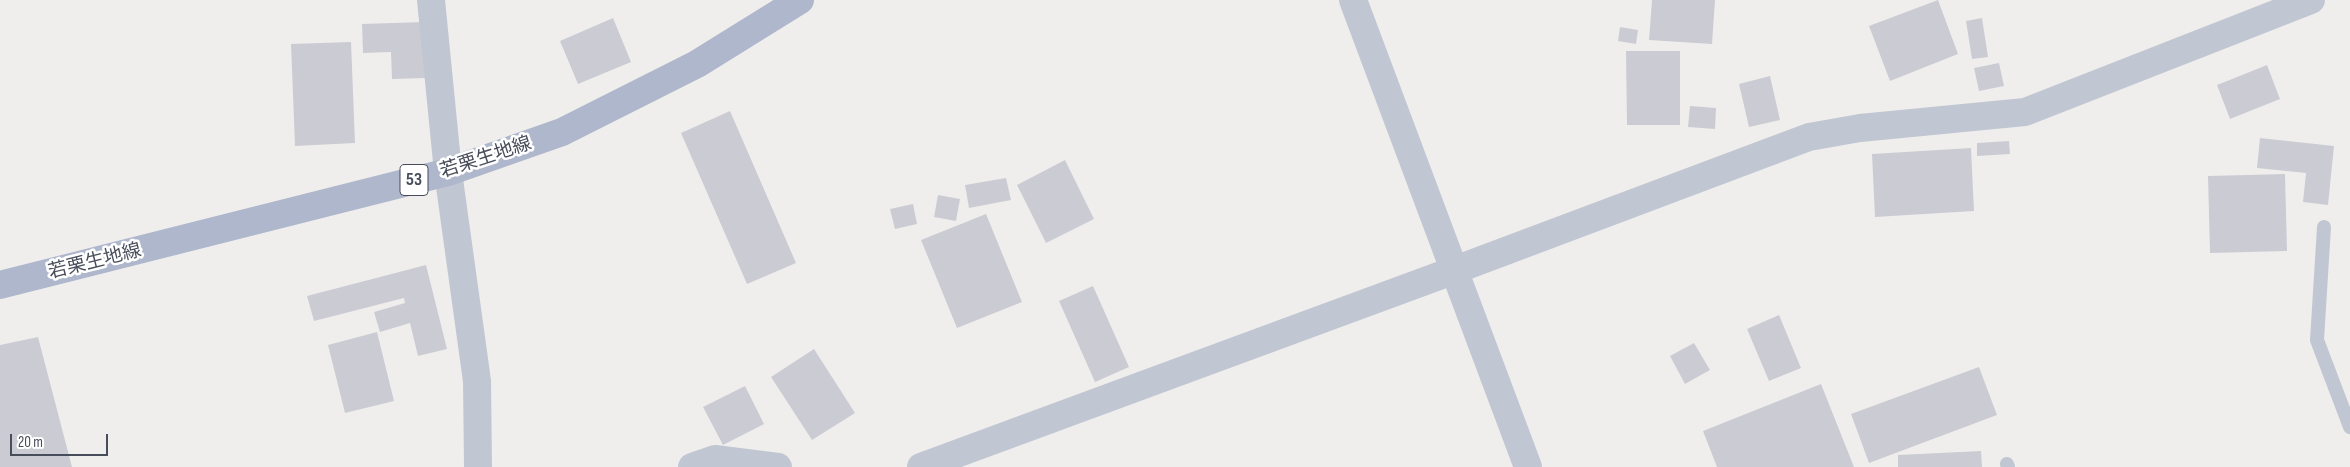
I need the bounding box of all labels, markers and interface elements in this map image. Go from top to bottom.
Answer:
street label: 若栗生地線 [437,132,535,184]
road number: 53 [400,164,428,196]
street label: 若栗生地線 [46,239,144,285]
scale bar [12,424,110,456]
text: 20 m [18,433,43,452]

